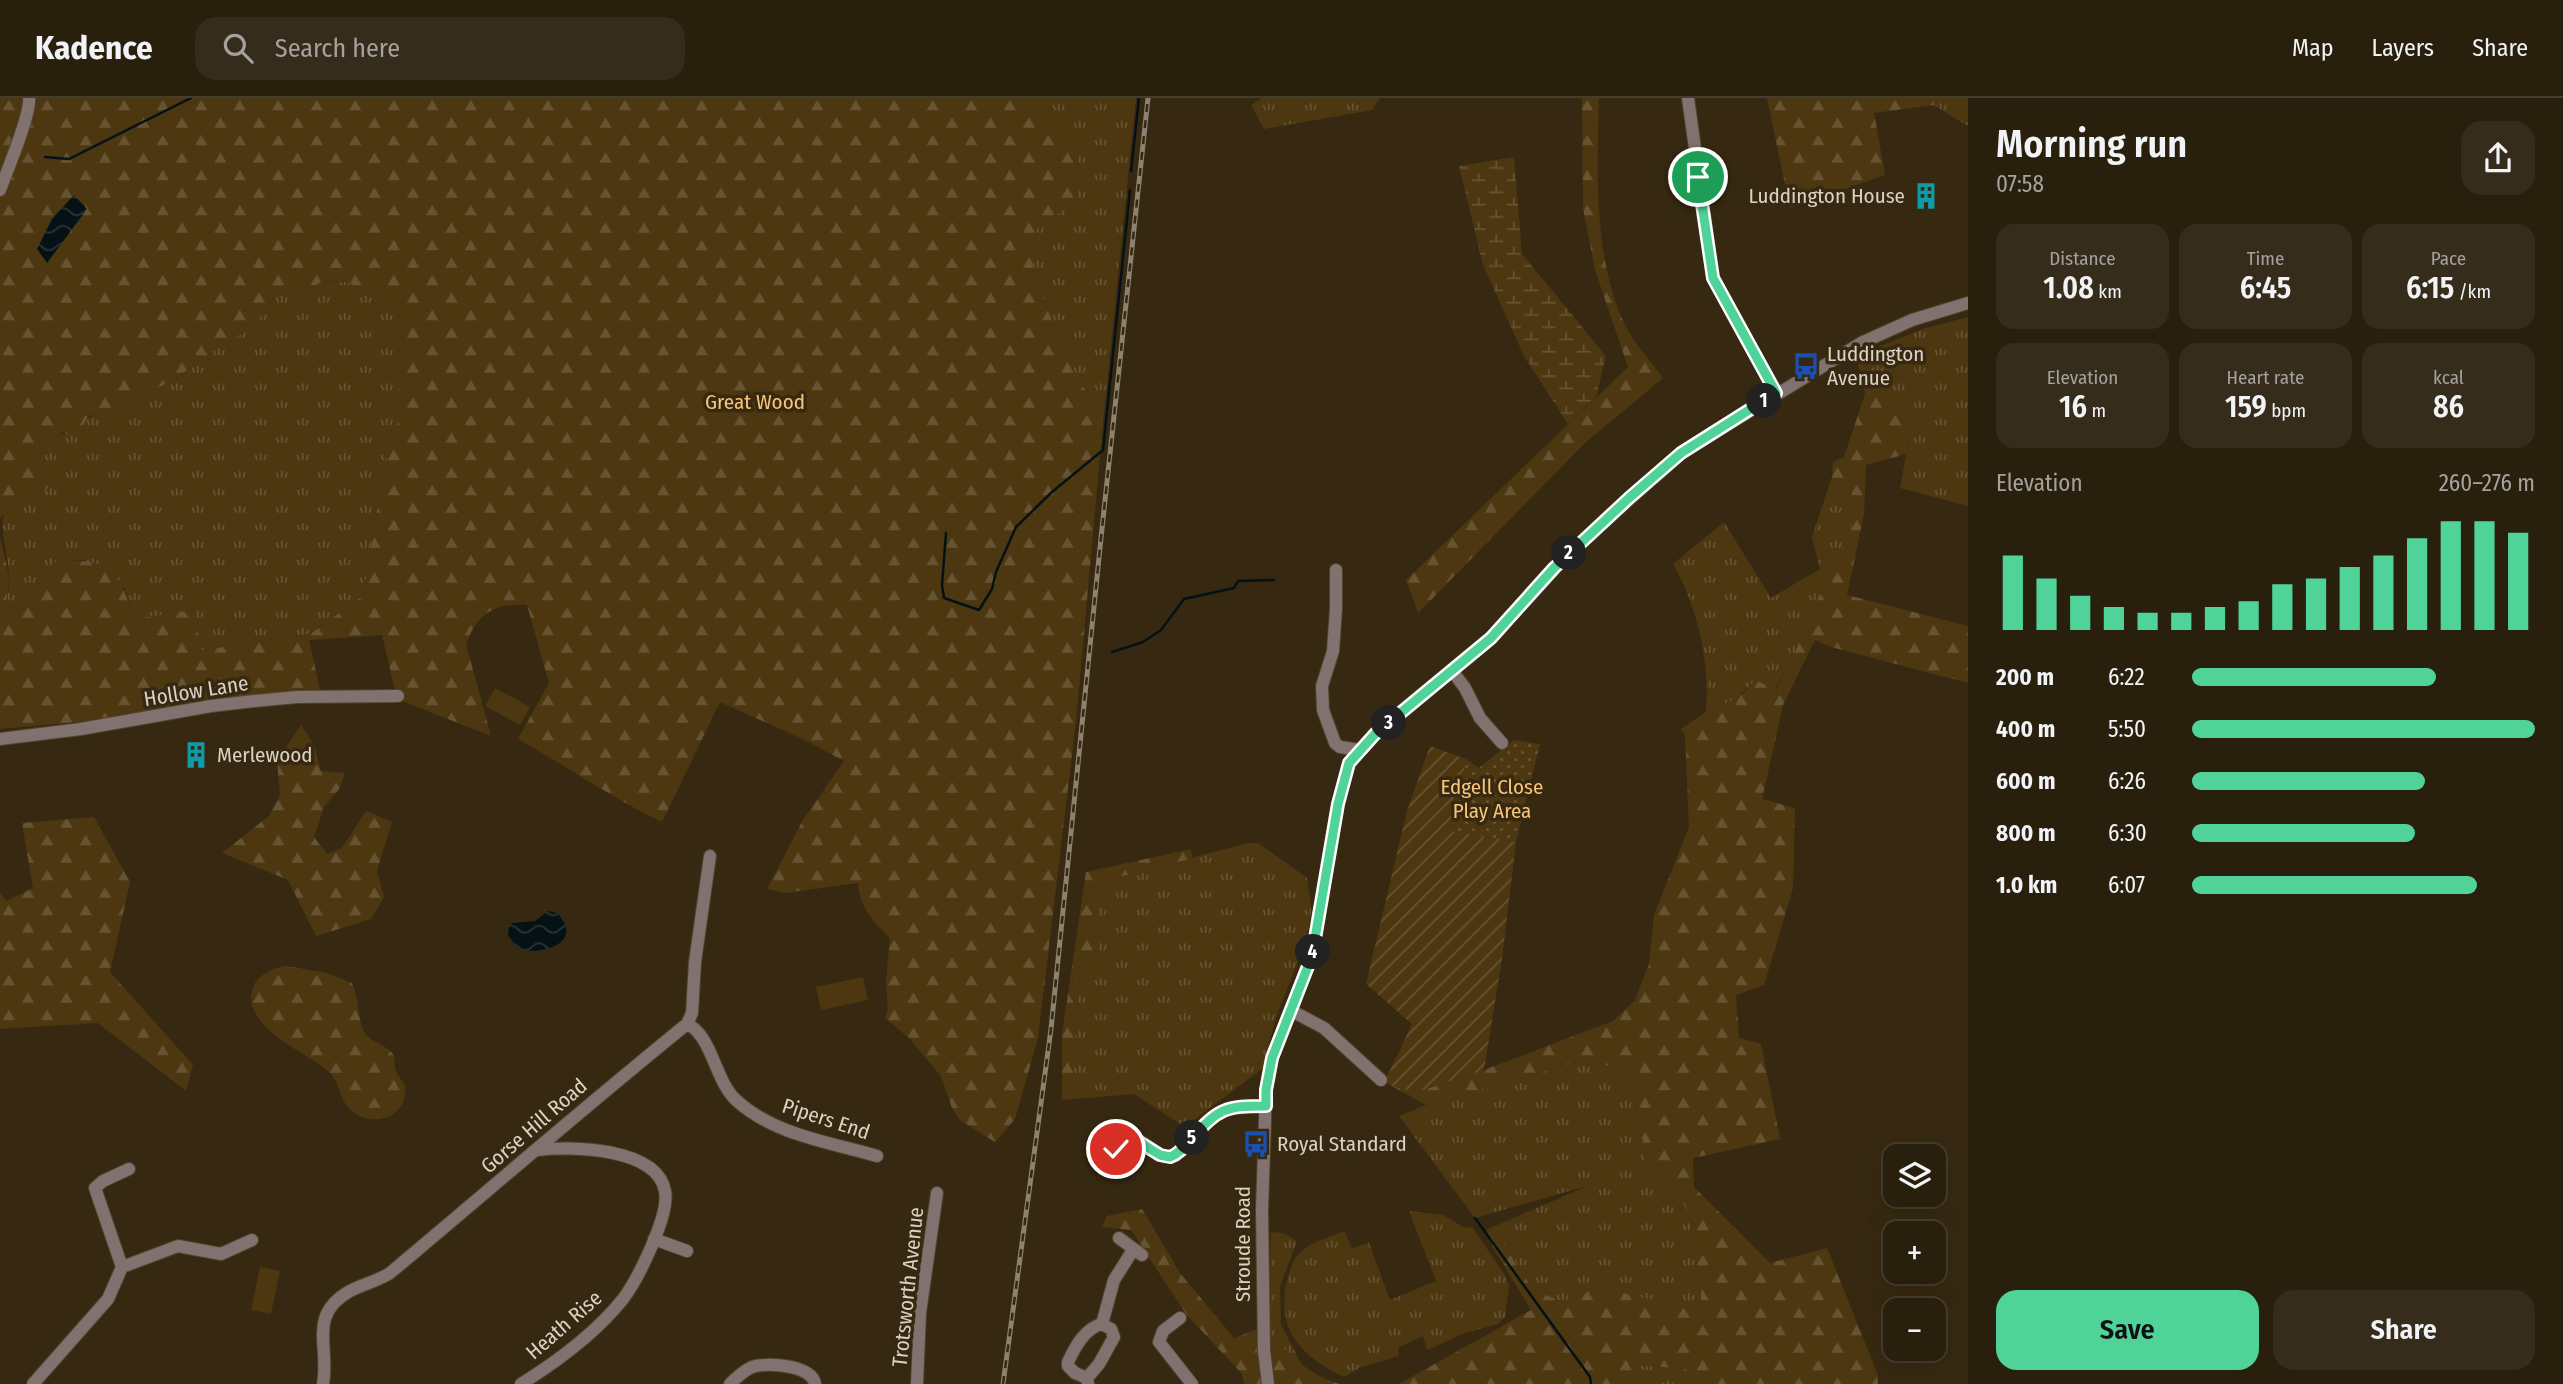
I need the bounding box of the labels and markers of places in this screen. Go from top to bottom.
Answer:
pin [1668,147,1728,207]
building icon: Luddington House [1911,181,1941,211]
place label: Luddington House [1749,183,1905,209]
place label: Luddington Avenue [1827,341,1924,391]
bus stop icon: Luddington Avenue [1791,351,1821,381]
pin: 1 [1746,384,1782,418]
pin: 2 [1552,536,1586,570]
pin: 3 [1372,706,1406,740]
building icon: Merlewood [181,740,211,770]
place label: Merlewood [217,742,313,768]
pin: 4 [1296,934,1330,970]
pin [1086,1119,1146,1179]
pin: 5 [1174,1121,1210,1156]
bus stop icon: Royal Standard [1241,1129,1271,1159]
place label: Royal Standard [1277,1131,1407,1157]

